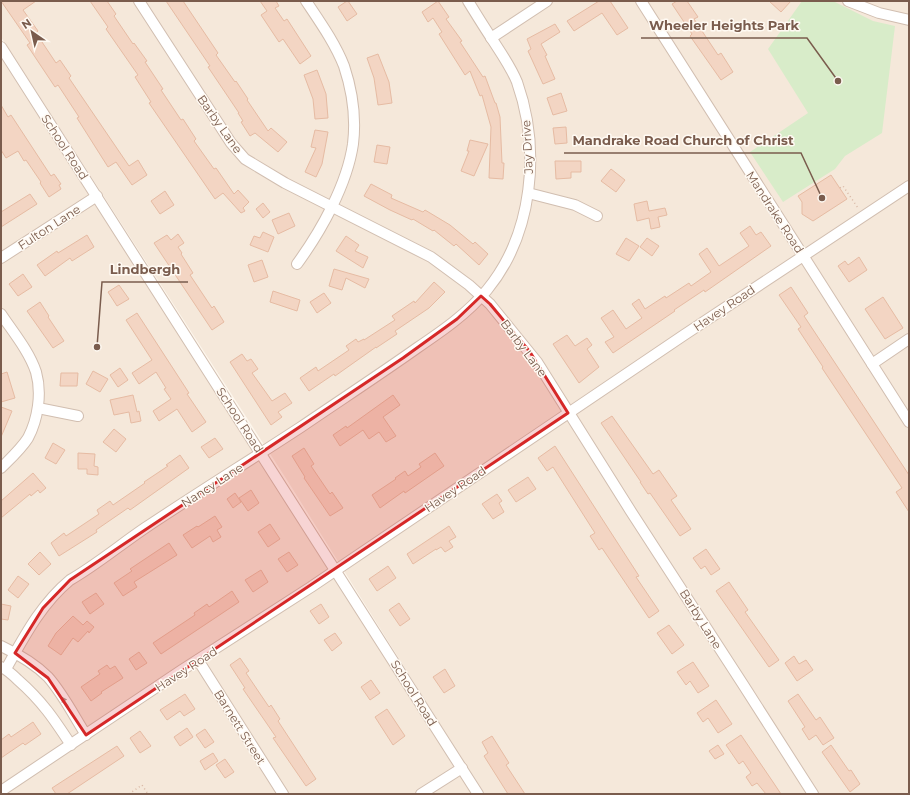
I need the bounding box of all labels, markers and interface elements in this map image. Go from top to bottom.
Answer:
north arrow [12,12,52,52]
callout: Wheeler Heights Park [641,13,807,38]
text: N [19,15,34,32]
text: Wheeler Heights Park [649,17,800,33]
street label: Barby Lane [194,92,246,156]
street label: School Road [38,111,92,183]
street label: Jay Drive [518,120,536,175]
callout: Mandrake Road Church of Christ [564,128,801,153]
text: Mandrake Road Church of Christ [572,132,794,148]
street label: Mandrake Road [743,168,807,256]
street label: Fulton Lane [15,201,83,253]
callout: Lindbergh [102,257,188,282]
text: Lindbergh [110,261,180,277]
street label: Havey Road [690,282,758,334]
street label: Barby Lane [498,316,550,380]
street label: School Road [213,384,267,456]
street label: Nancy Lane [178,459,246,511]
street label: Havey Road [421,463,489,515]
street label: Barby Lane [677,586,725,652]
street label: Havey Road [152,643,220,695]
street label: School Road [388,657,440,729]
street label: Barnett Street [211,687,269,767]
one-way arrow [62,696,69,708]

